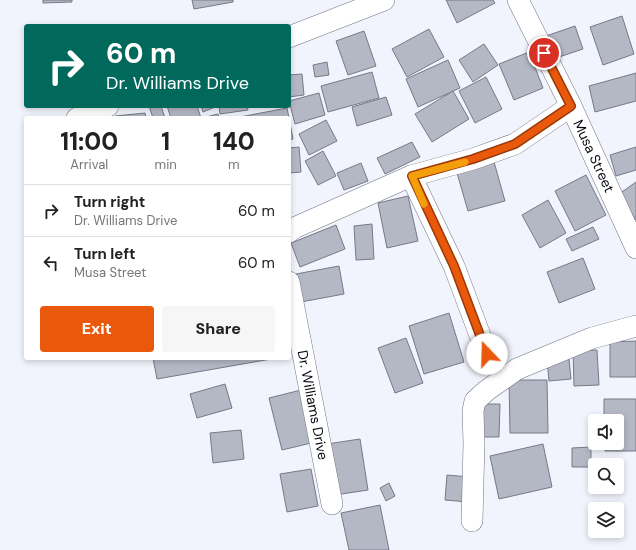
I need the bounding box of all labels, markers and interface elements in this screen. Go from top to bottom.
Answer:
text: 60 m [106,35,176,72]
pin [527,36,561,70]
icon: right [40,40,92,92]
icon: arrive [533,42,555,64]
text: Dr. Williams Drive [106,71,249,95]
street label: Musa Street [569,117,619,195]
text: 11:00 [60,126,118,157]
text: 1 [161,126,170,157]
text: 140 [213,126,255,157]
text: Arrival [70,156,108,173]
text: min [155,156,177,173]
text: m [228,156,240,173]
text: Turn right [74,192,145,212]
icon: right [40,200,62,222]
text: 60 m [238,201,275,221]
text: Dr. Williams Drive [74,212,177,229]
text: Turn left [74,244,135,264]
icon: left [40,252,62,274]
text: 60 m [238,253,275,273]
text: Musa Street [74,264,146,281]
button: Exit [40,306,154,352]
button: Share [162,306,275,352]
position arrow [466,333,508,375]
street label: Dr. Williams Drive [294,349,332,461]
map controls [588,414,624,538]
button: sound [588,414,624,450]
button: search [588,458,624,494]
button: layers [588,502,624,538]

